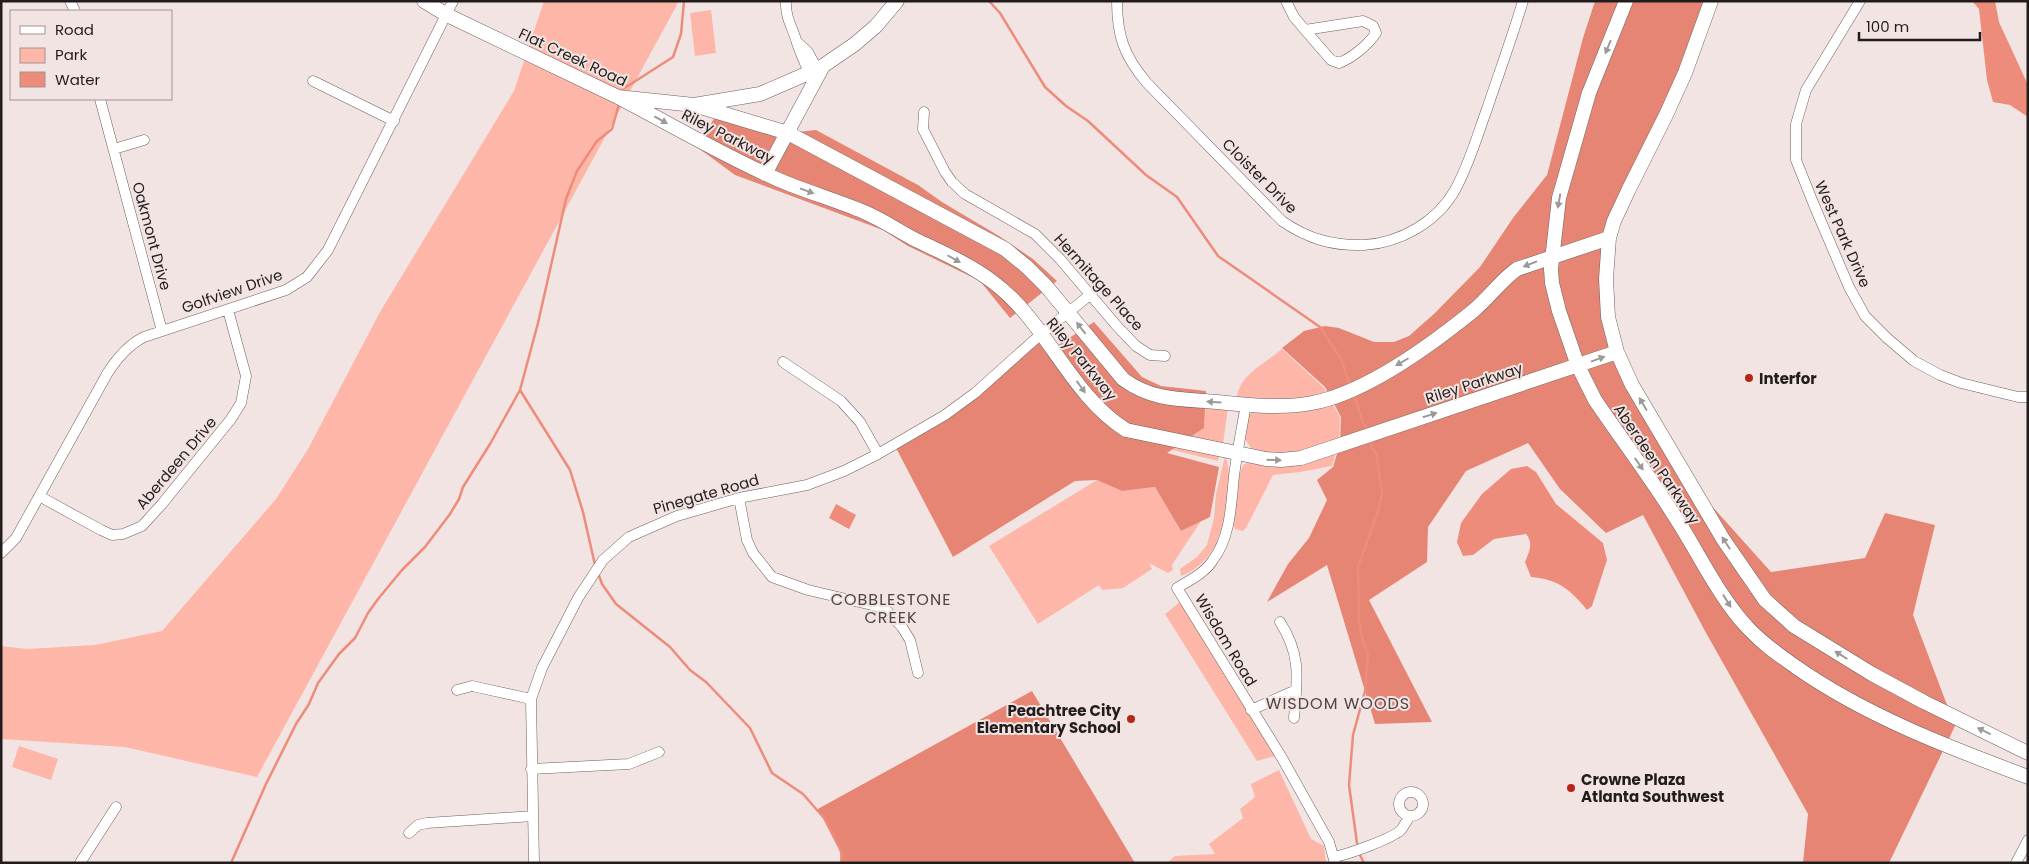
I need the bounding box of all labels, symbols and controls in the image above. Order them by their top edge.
legend [10,10,172,100]
scale bar [1859,10,1980,42]
text: 100 m [1866,16,1909,37]
text: Road [55,19,94,40]
street label: Flat Creek Road [515,23,631,91]
one-way arrow [1604,39,1611,54]
text: Park [55,44,87,65]
text: Water [55,69,101,90]
street label: Riley Parkway [678,104,778,169]
one-way arrow [654,116,669,124]
street label: Cloister Drive [1218,134,1302,218]
street label: West Park Drive [1810,177,1876,291]
street label: Oakmont Drive [127,179,177,293]
one-way arrow [800,187,815,195]
one-way arrow [1555,194,1563,210]
street label: Hermitage Place [1050,229,1148,335]
one-way arrow [948,254,961,263]
one-way arrow [1522,260,1537,268]
street label: Golfview Drive [179,264,285,318]
street label: Riley Parkway [1042,313,1122,405]
one-way arrow [1076,321,1086,335]
one-way arrow [1591,355,1606,363]
street label: Riley Parkway [1423,357,1526,409]
one-way arrow [1395,358,1409,366]
place label: Interfor [1759,368,1817,389]
marker: Interfor [1743,372,1755,384]
one-way arrow [1076,380,1086,393]
one-way arrow [1206,397,1222,405]
one-way arrow [1639,397,1648,410]
street label: Aberdeen Parkway [1609,400,1705,529]
one-way arrow [1422,410,1437,418]
street label: Aberdeen Drive [131,412,221,514]
one-way arrow [1267,456,1283,464]
one-way arrow [1634,457,1644,471]
street label: Pinegate Road [651,469,761,519]
one-way arrow [1722,537,1731,550]
district label: COBBLESTONE CREEK [831,588,951,629]
street label: Wisdom Road [1190,590,1262,690]
one-way arrow [1722,594,1731,607]
one-way arrow [1834,650,1847,659]
district label: WISDOM WOODS [1266,692,1410,715]
place label: Peachtree City Elementary School [977,700,1122,738]
marker: Peachtree City Elementary School [1125,713,1137,725]
one-way arrow [1977,727,1991,735]
place label: Crowne Plaza Atlanta Southwest [1581,769,1724,807]
marker: Crowne Plaza Atlanta Southwest [1565,782,1577,794]

